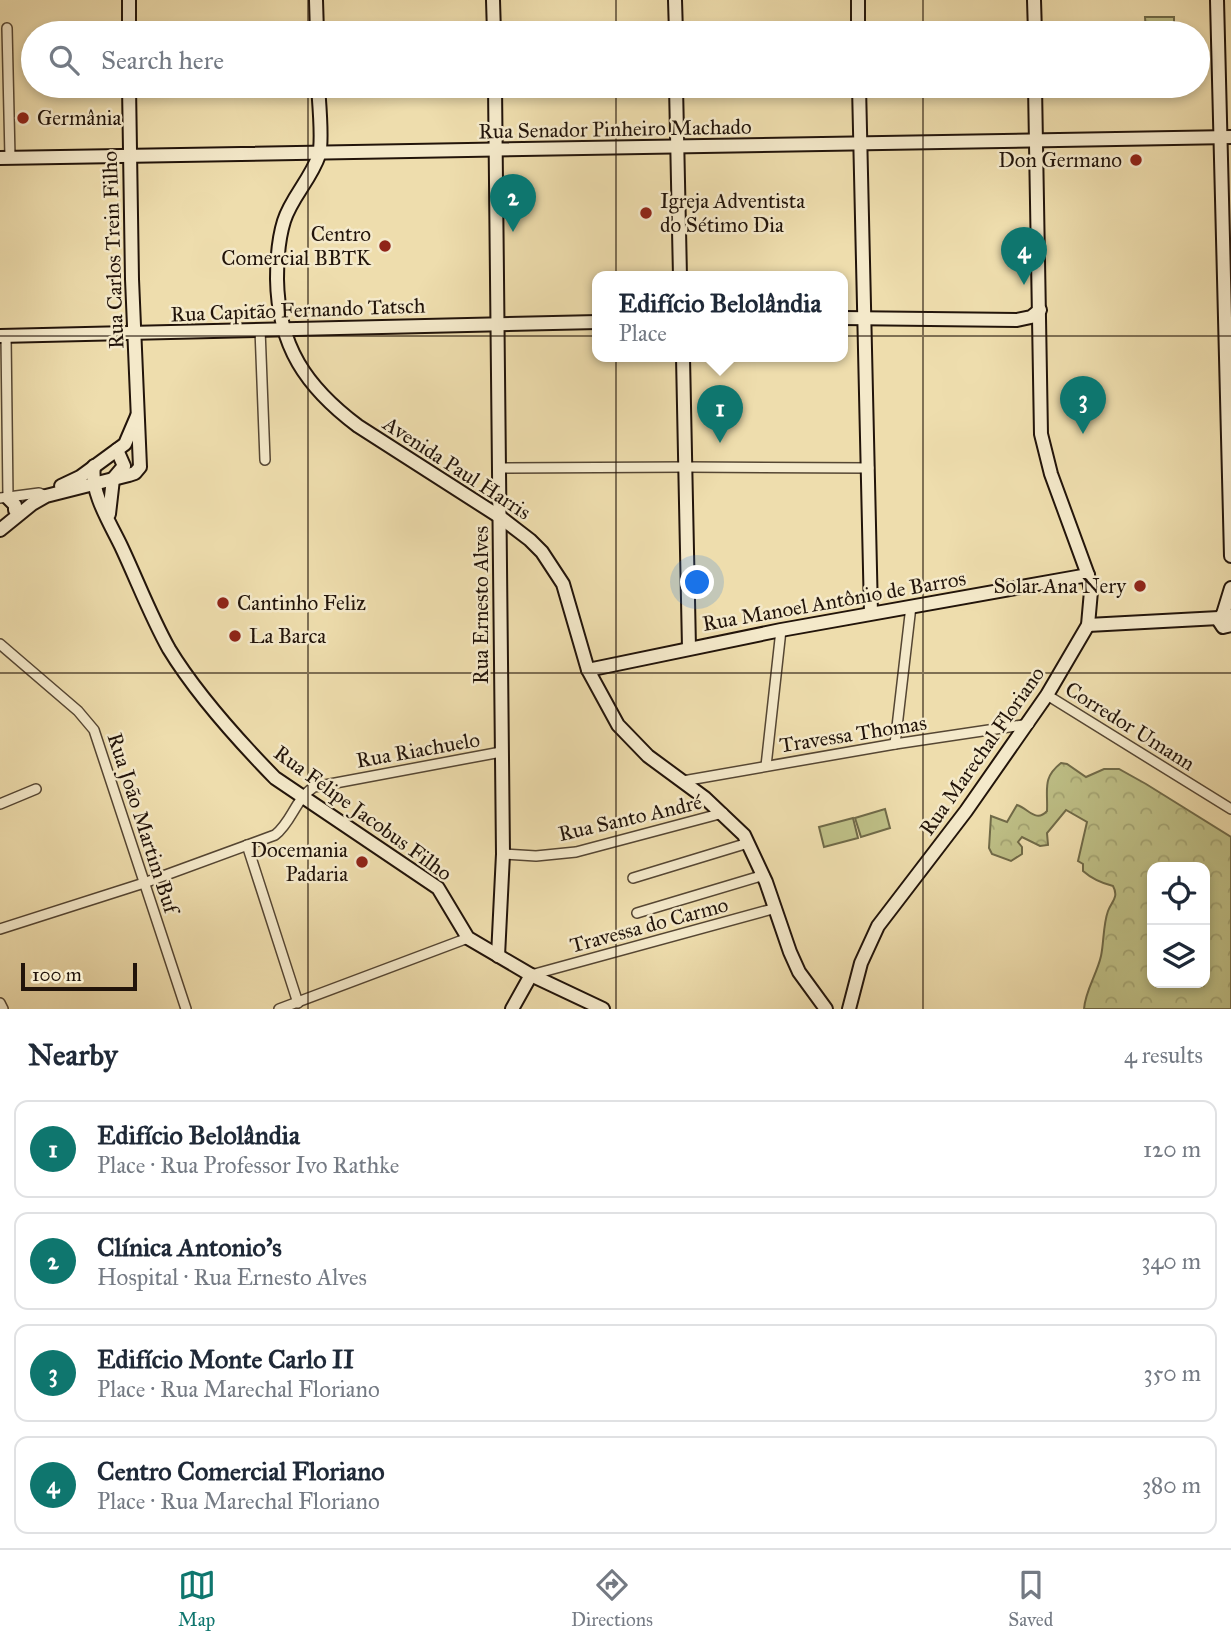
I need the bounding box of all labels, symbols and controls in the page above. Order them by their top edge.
search box [21,21,1210,98]
icon: search [45,41,83,79]
text: Search here [101,44,224,76]
place label: Germânia [37,105,122,131]
marker: Germânia [15,110,31,126]
street label: Rua Senador Pinheiro Machado [478,114,752,144]
place label: Don Germano [998,147,1122,173]
street label: Rua Carlos Trein Filho [97,150,129,349]
marker: Don Germano [1128,152,1144,168]
pin: 2 [490,174,536,232]
place label: Igreja Adventista do Sétimo Dia [660,188,805,238]
marker: Igreja Adventista do Sétimo Dia [638,205,654,221]
place label: Centro Comercial BBTK [221,221,372,271]
pin: 4 [1001,227,1047,285]
marker: Centro Comercial BBTK [377,238,393,254]
popup [592,271,848,362]
text: Edifício Belolândia [619,287,821,319]
street label: Rua Capitão Fernando Tatsch [170,293,426,327]
text: Place [619,319,667,347]
pin: 3 [1060,376,1106,434]
pin: 1 [697,385,743,443]
street label: Avenida Paul Harris [377,410,536,525]
street label: Rua Ernesto Alves [468,526,494,684]
your location [680,565,714,599]
street label: Rua Manoel Antônio de Barros [700,565,968,637]
place label: Solar Ana Nery [993,573,1127,599]
marker: Solar Ana Nery [1132,578,1148,594]
place label: Cantinho Feliz [237,590,366,616]
marker: Cantinho Feliz [215,595,231,611]
place label: La Barca [249,623,326,649]
marker: La Barca [227,628,243,644]
street label: Rua Marechal Floriano [914,661,1050,841]
street label: Corredor Umann [1060,676,1200,776]
street label: Travessa Thomas [778,710,928,758]
street label: Rua Riachuelo [354,726,482,774]
street label: Rua João Martim Buf [102,730,185,919]
street label: Rua Felipe Jacobus Filho [269,740,457,887]
street label: Rua Santo André [556,789,705,847]
place label: Docemania Padaria [251,837,348,887]
marker: Docemania Padaria [354,854,370,870]
map controls [1147,862,1210,988]
button: locate [1147,862,1210,925]
street label: Travessa do Carmo [567,891,731,959]
button: layers [1147,925,1210,988]
scale bar [21,960,136,992]
text: 100 m [32,963,82,986]
text: Nearby [28,1037,118,1073]
text: 4 results [1124,1041,1203,1069]
text: Edifício Belolândia [97,1119,300,1151]
text: 1 [48,1135,58,1163]
text: 120 m [1143,1135,1201,1163]
text: Place · Rua Professor Ivo Rathke [97,1151,399,1179]
text: Clínica Antonio's [97,1231,282,1263]
text: 2 [47,1247,59,1275]
text: 340 m [1141,1247,1201,1275]
text: Hospital · Rua Ernesto Alves [97,1263,367,1291]
text: Edifício Monte Carlo II [97,1343,354,1375]
text: 3 [48,1359,58,1387]
text: 350 m [1143,1359,1201,1387]
text: Place · Rua Marechal Floriano [97,1375,380,1403]
text: Centro Comercial Floriano [97,1455,385,1487]
text: 4 [47,1471,59,1499]
text: 380 m [1142,1471,1201,1499]
text: Place · Rua Marechal Floriano [97,1487,380,1515]
tab: Map [178,1566,216,1631]
tab: Directions [571,1566,653,1631]
tab: Saved [1008,1566,1053,1631]

